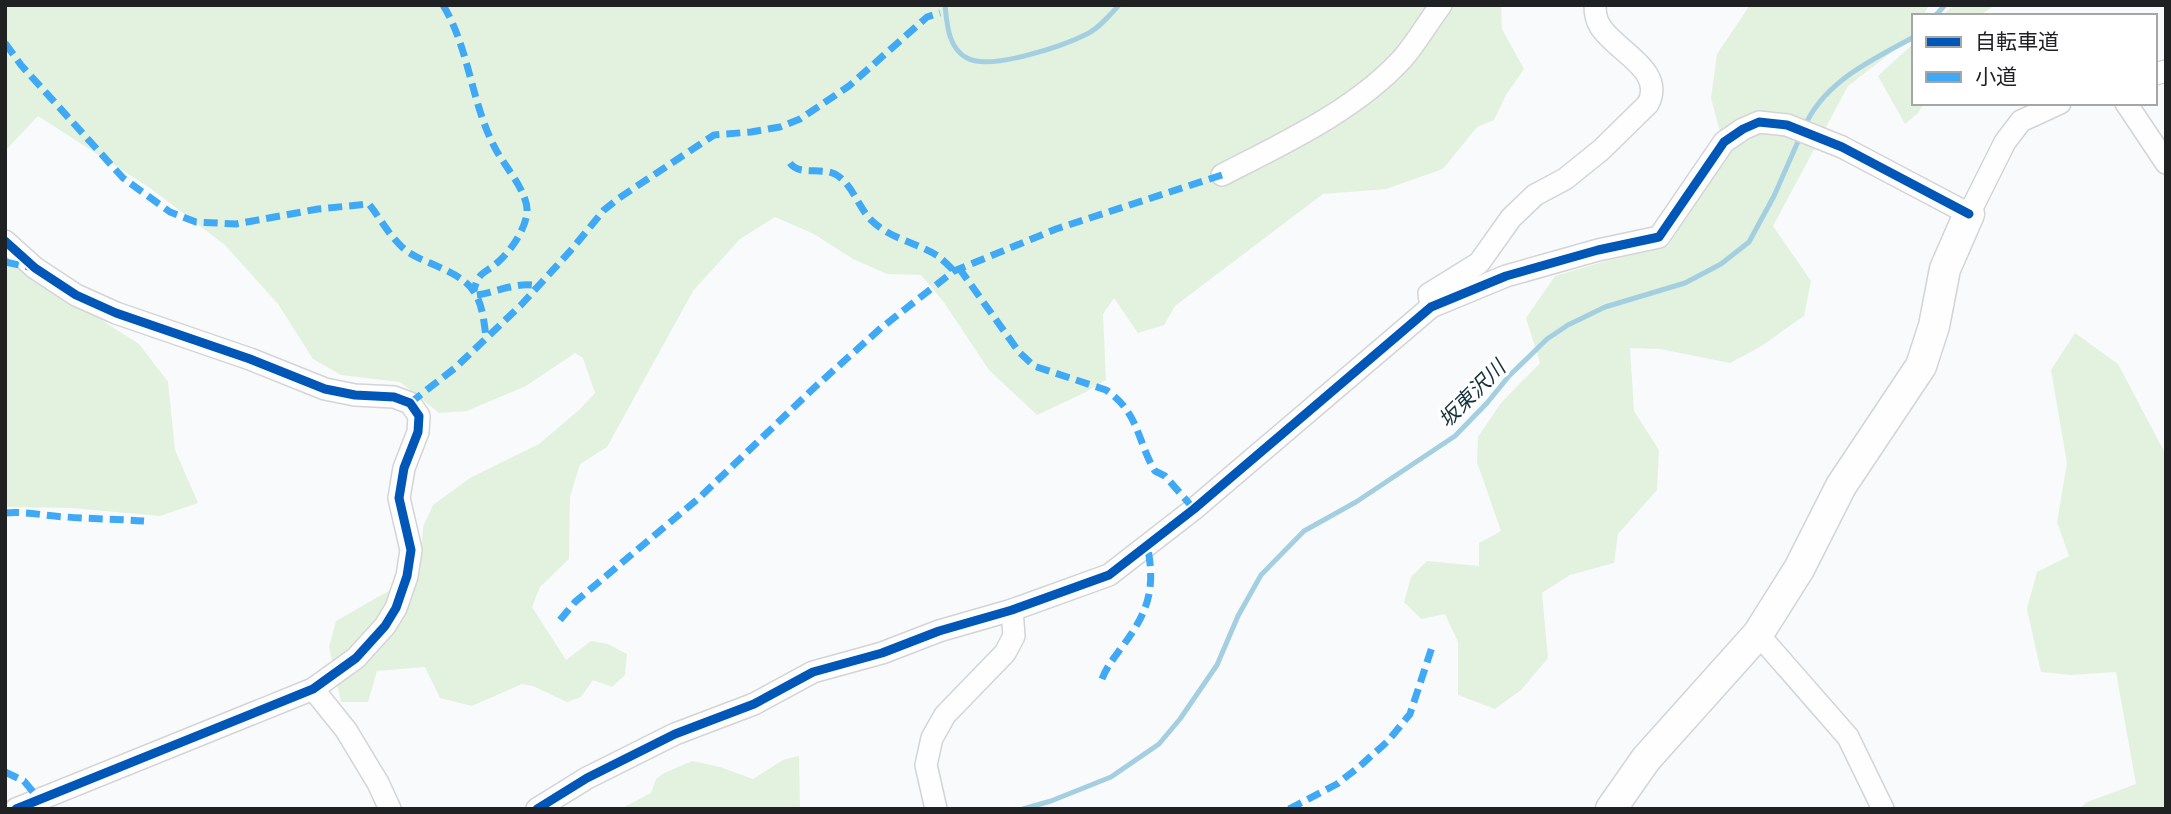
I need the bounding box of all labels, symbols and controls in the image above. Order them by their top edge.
legend [1912,14,2157,105]
text: 自転車道 [1975,30,2059,54]
text: 小道 [1975,65,2017,89]
water label: 坂東沢川 [1434,354,1512,432]

